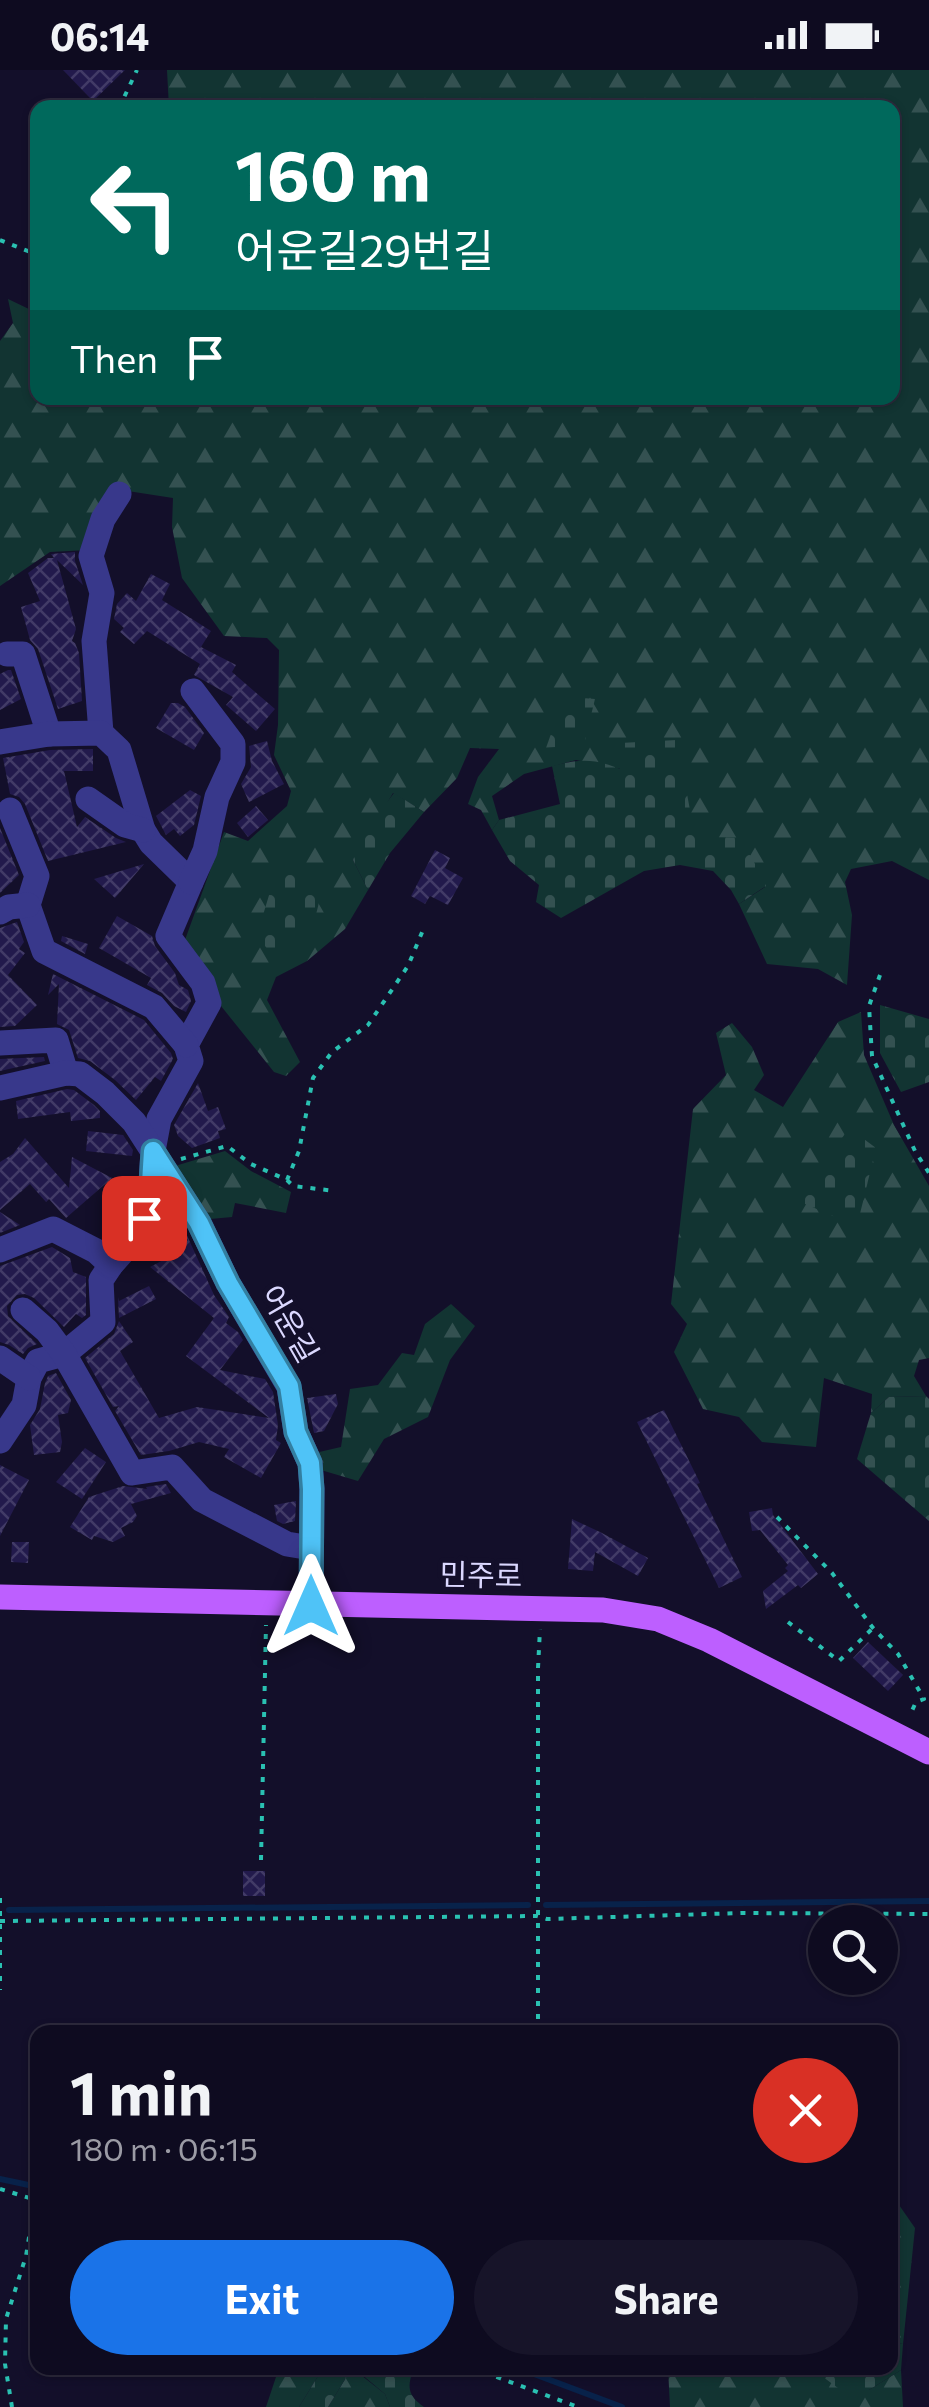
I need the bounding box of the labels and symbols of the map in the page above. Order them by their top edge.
pin [102,1176,187,1261]
street label: 어운길 [254,1278,328,1368]
position arrow [259,1554,363,1658]
street label: 민주로 [439,1554,523,1593]

